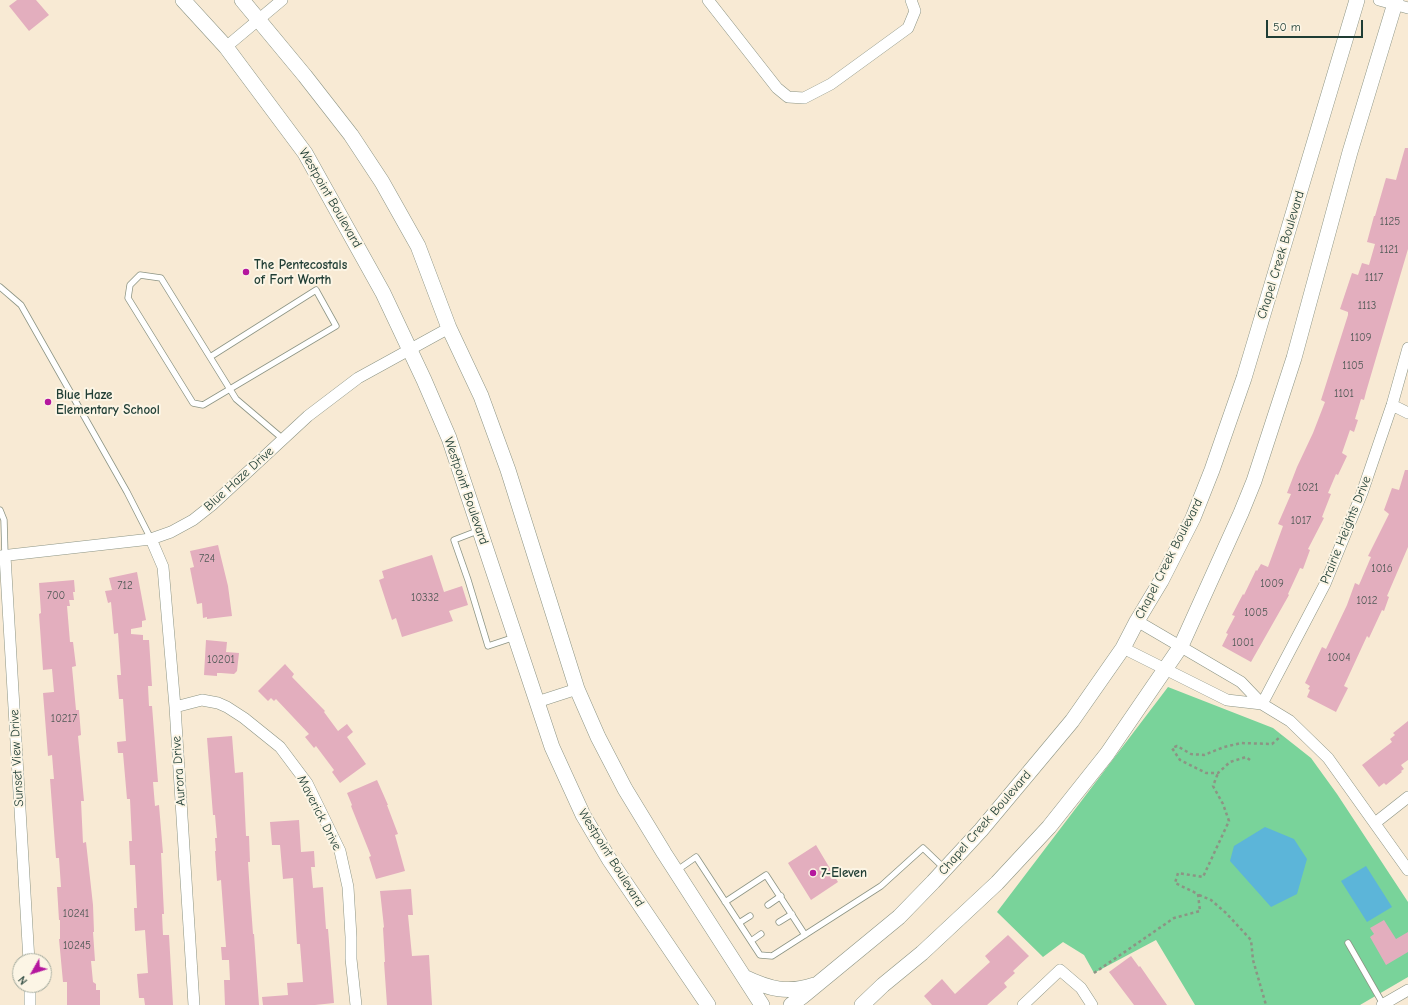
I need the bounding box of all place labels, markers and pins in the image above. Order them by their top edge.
place label: The Pentecostals of Fort Worth [254,257,347,288]
marker: The Pentecostals of Fort Worth [241,267,251,277]
place label: Blue Haze Elementary School [56,387,160,418]
marker: Blue Haze Elementary School [43,397,53,407]
place label: 7-Eleven [821,865,867,881]
marker: 7-Eleven [808,868,818,878]

